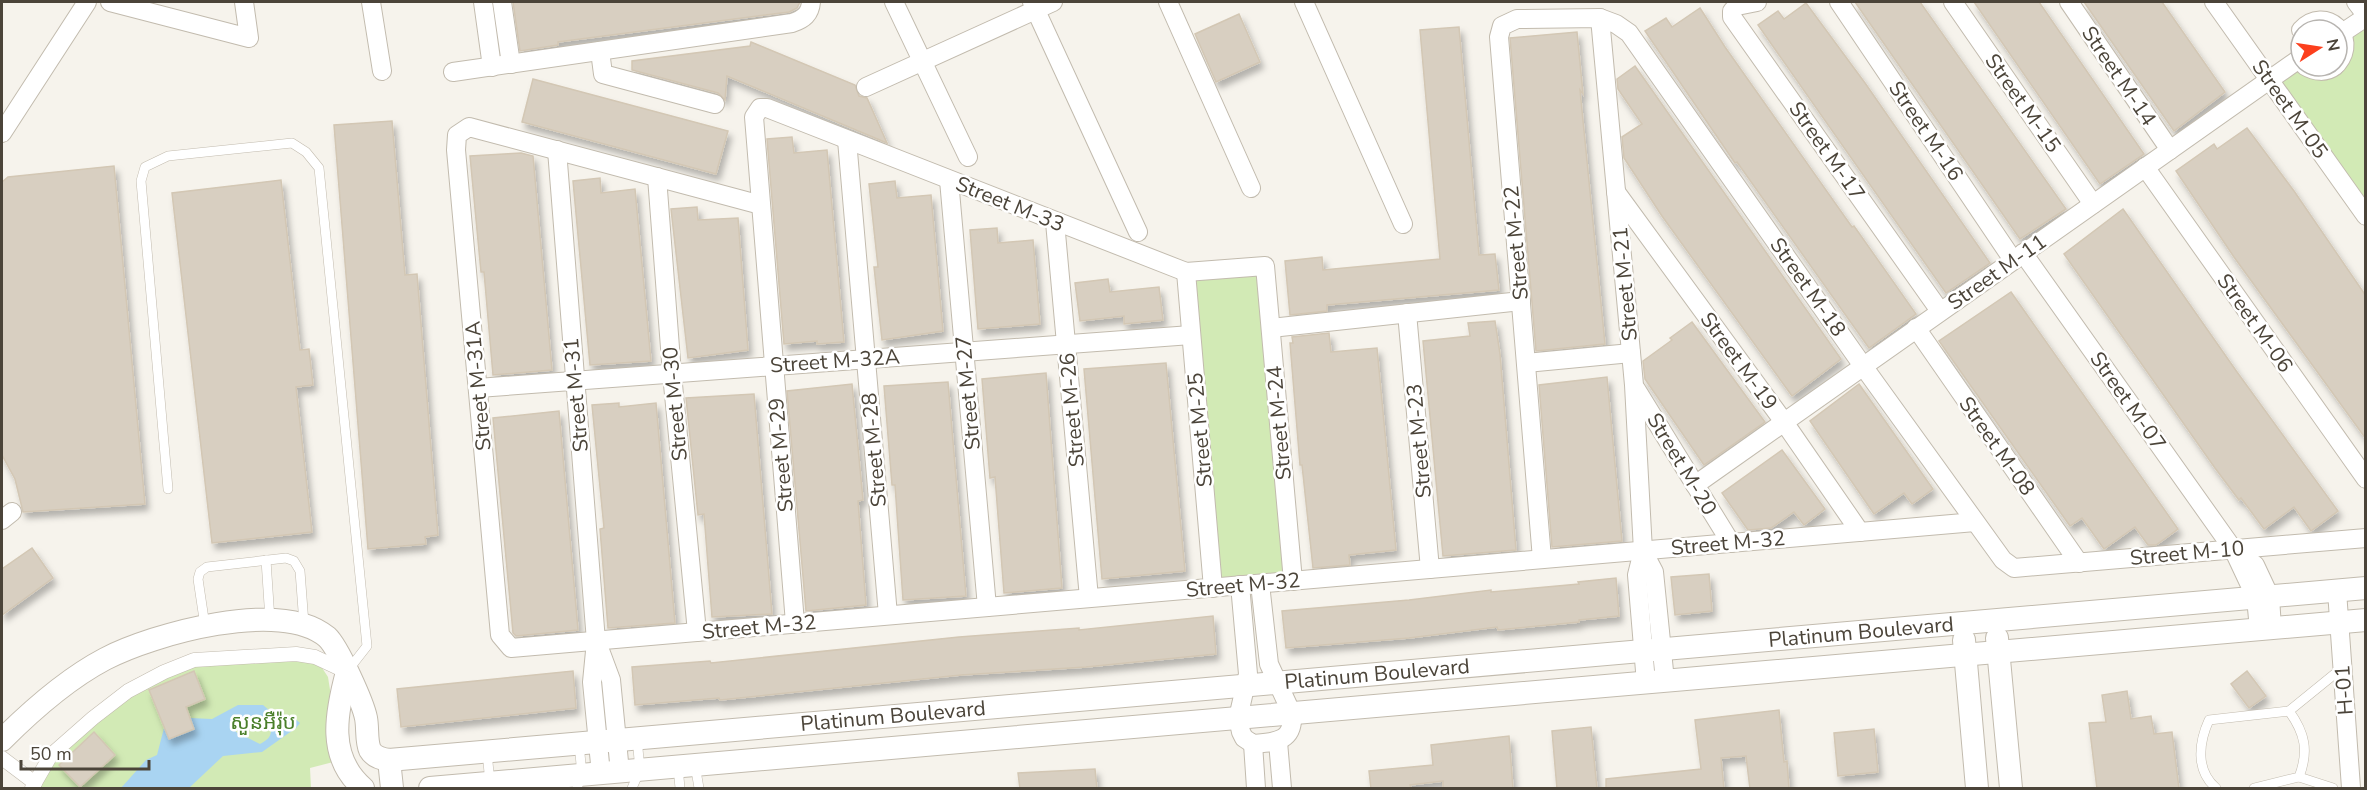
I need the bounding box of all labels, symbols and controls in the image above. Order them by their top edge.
north arrow [2289,18,2349,78]
street label: Street M-14 [2075,21,2163,131]
text: N [2321,37,2345,53]
street label: Street M-15 [1979,48,2067,158]
street label: Street M-05 [2246,54,2334,164]
street label: Street M-16 [1882,76,1970,186]
street label: Street M-17 [1783,96,1871,206]
street label: Street M-33 [952,170,1068,238]
street label: Street M-22 [1497,185,1535,301]
street label: Street M-21 [1606,226,1644,342]
street label: Street M-11 [1942,228,2052,316]
street label: Street M-18 [1764,232,1852,342]
street label: Street M-06 [2211,268,2299,378]
street label: Street M-19 [1694,306,1784,416]
street label: Street M-31A [458,320,498,452]
street label: Street M-27 [949,335,987,451]
street label: Street M-31 [557,337,595,453]
street label: Street M-32A [769,342,901,380]
street label: Street M-30 [656,346,694,462]
street label: Street M-07 [2084,346,2172,456]
street label: Street M-26 [1053,352,1091,468]
street label: Street M-24 [1260,365,1298,481]
street label: Street M-25 [1181,372,1219,488]
street label: Street M-23 [1400,383,1438,499]
street label: Street M-08 [1953,391,2041,501]
street label: Street M-28 [855,392,893,508]
street label: Street M-29 [762,397,800,513]
street label: Street M-20 [1640,408,1724,520]
street label: Street M-32 [1670,524,1786,562]
street label: Street M-10 [2129,534,2245,572]
street label: Street M-32 [1185,566,1301,604]
street label: Street M-32 [701,608,817,646]
street label: Platinum Boulevard [1767,610,1955,654]
street label: Platinum Boulevard [1283,652,1471,696]
street label: H-01 [2328,664,2360,716]
street label: Platinum Boulevard [799,694,987,738]
park label: សួនអឺរ៉ុប [230,708,296,736]
scale bar [21,733,148,771]
text: 50 m [30,742,72,766]

